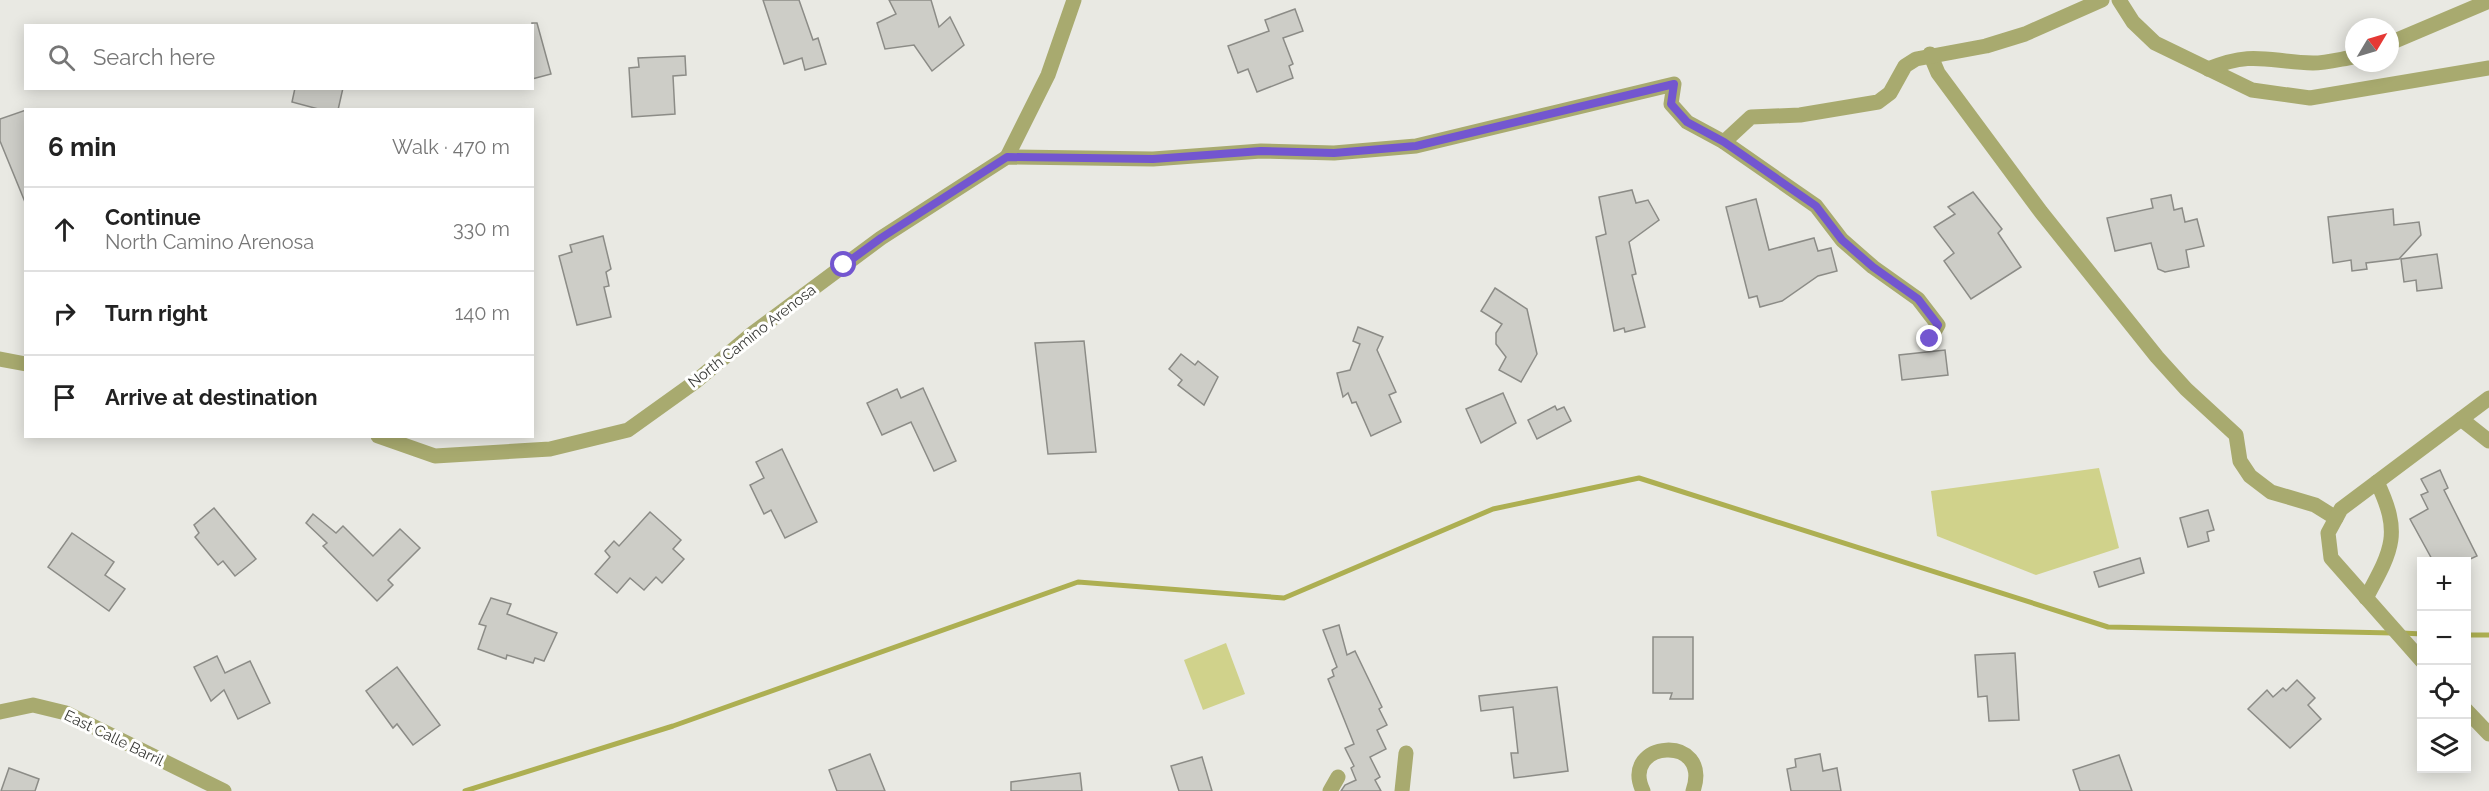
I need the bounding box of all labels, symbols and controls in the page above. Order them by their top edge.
north arrow [2345,18,2399,72]
search box [24,24,534,90]
icon: search [45,41,78,74]
text: Search here [93,44,215,70]
text: 6 min [48,132,117,162]
text: Walk · 470 m [392,135,510,159]
text: Continue [105,204,201,230]
icon: ahead [48,213,81,246]
text: 330 m [453,217,510,241]
text: North Camino Arenosa [105,230,314,254]
route start [830,251,856,277]
street label: North Camino Arenosa [685,281,819,391]
icon: right [48,297,81,330]
text: Turn right [105,300,208,326]
text: 140 m [455,301,510,325]
route end [1916,325,1942,351]
icon: arrive [48,381,81,414]
text: Arrive at destination [105,384,318,410]
map controls [2417,557,2471,773]
button: + [2417,557,2471,611]
button: − [2417,611,2471,665]
button: locate [2417,665,2471,719]
street label: East Calle Barril [61,706,168,770]
button: layers [2417,719,2471,773]

